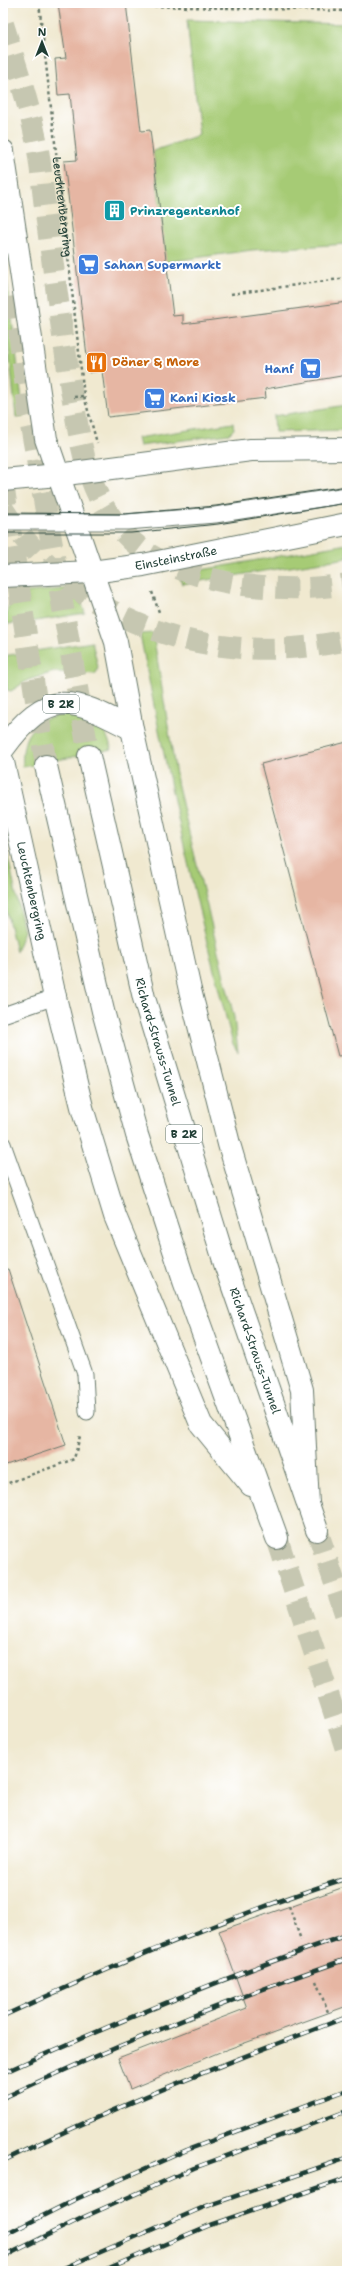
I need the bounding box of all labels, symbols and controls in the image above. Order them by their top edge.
north arrow [22,22,62,62]
text: N [38,25,47,40]
street label: Leuchtenbergring [49,156,76,258]
building icon: Prinzregentenhof [102,198,128,224]
place label: Prinzregentenhof [130,203,240,219]
supermarket icon: Sahan Supermarkt [75,252,101,278]
place label: Sahan Supermarkt [104,257,221,273]
restaurant icon: Döner & More [84,349,110,375]
place label: Döner & More [112,354,199,370]
supermarket icon: Hanf [297,356,323,382]
place label: Hanf [265,361,294,377]
supermarket icon: Kani Kiosk [141,385,167,411]
place label: Kani Kiosk [170,390,236,406]
street label: Einsteinstraße [134,542,219,574]
road number: B 2R [43,695,79,713]
street label: Leuchtenbergring [13,840,50,942]
street label: Richard-Strauss-Tunnel [132,976,184,1108]
road number: B 2R [166,1125,202,1143]
street label: Richard-Strauss-Tunnel [226,1285,284,1416]

